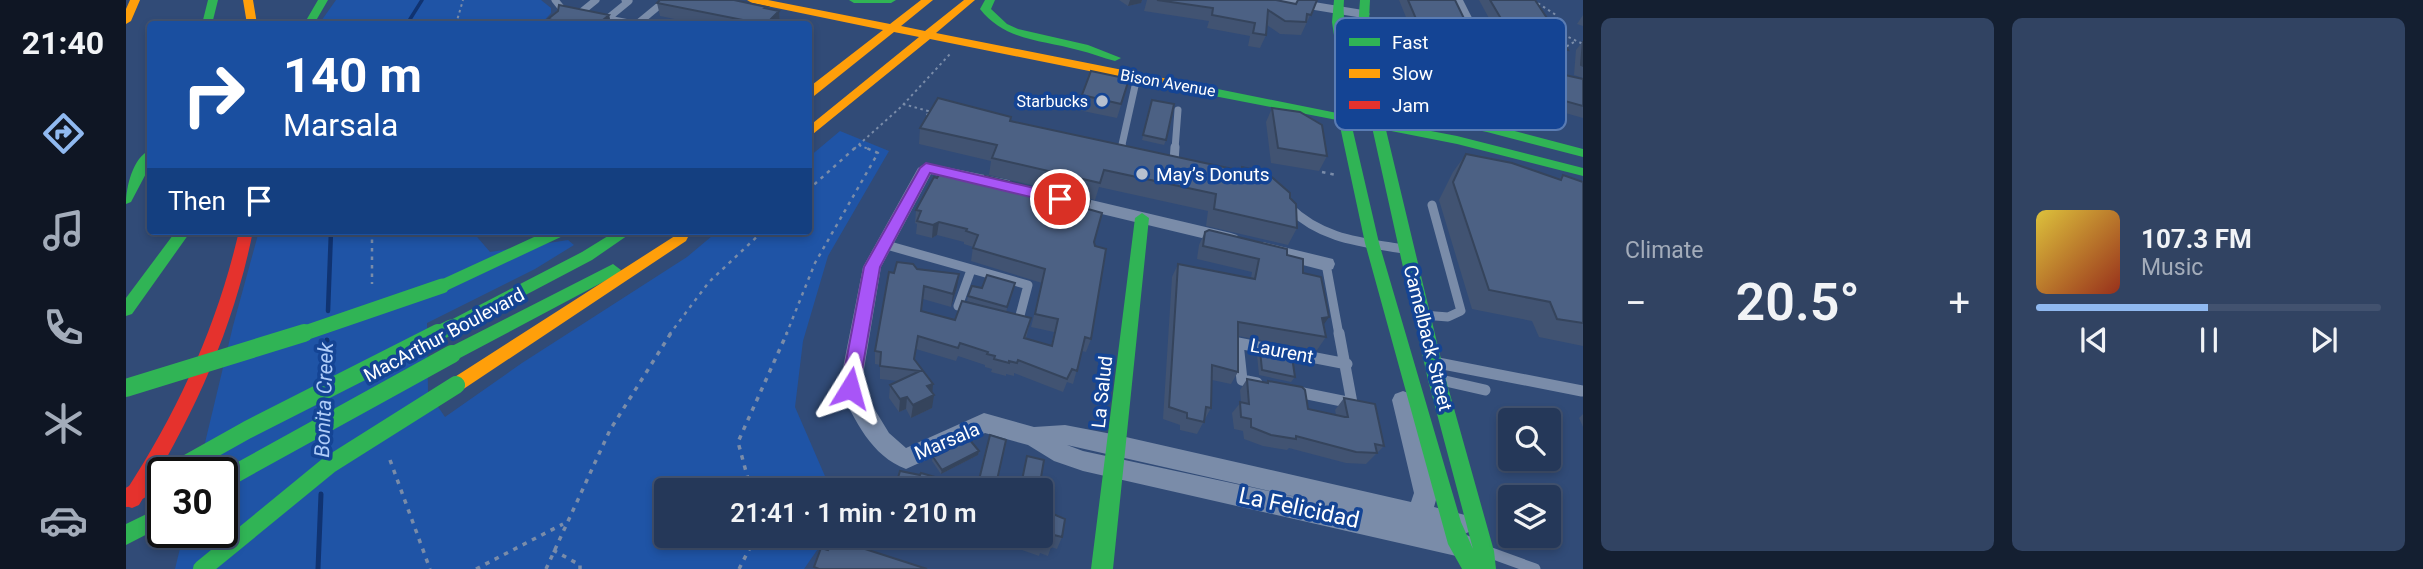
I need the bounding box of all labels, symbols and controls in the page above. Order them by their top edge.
legend [1335,18,1566,130]
text: 21:40 [22,24,104,62]
text: Fast [1392,31,1429,54]
text: 140 m [283,47,422,104]
icon: right [168,49,259,140]
text: Slow [1392,62,1433,85]
street label: Bison Avenue [1119,65,1217,101]
place label: Starbucks [1017,92,1088,111]
marker: Starbucks [1094,93,1110,109]
text: Jam [1392,94,1429,117]
text: Marsala [283,106,398,144]
icon: directions [39,109,88,158]
place label: May’s Donuts [1156,163,1270,186]
marker: May’s Donuts [1134,166,1150,182]
pin [1030,169,1090,229]
icon: arrive [1041,180,1079,218]
icon: arrive [240,182,278,220]
text: Then [168,186,226,216]
icon: music [39,206,88,255]
text: 107.3 FM [2141,224,2252,254]
text: Climate [1625,237,1704,264]
text: Music [2141,254,2203,281]
street label: Camelback Street [1399,263,1457,413]
text: 20.5° [1736,272,1860,333]
text: − [1625,281,1647,325]
text: + [1948,281,1970,325]
street label: MacArthur Boulevard [360,283,528,387]
icon: phone [39,303,88,352]
icon: previous [2075,321,2113,359]
icon: pause [2190,321,2228,359]
icon: next [2305,321,2343,359]
street label: Laurent [1248,334,1316,368]
water label: Bonita Creek [310,341,338,458]
position arrow [813,351,887,425]
street label: La Salud [1087,355,1117,429]
icon: climate [39,399,88,448]
map controls [1498,408,1561,548]
button: search [1498,408,1561,471]
street label: Marsala [911,417,983,465]
speed limit sign: 30 [147,457,238,548]
street label: La Felicidad [1236,482,1362,534]
button: layers [1498,485,1561,548]
icon: car [39,496,88,545]
text: 21:41 · 1 min · 210 m [730,498,977,528]

